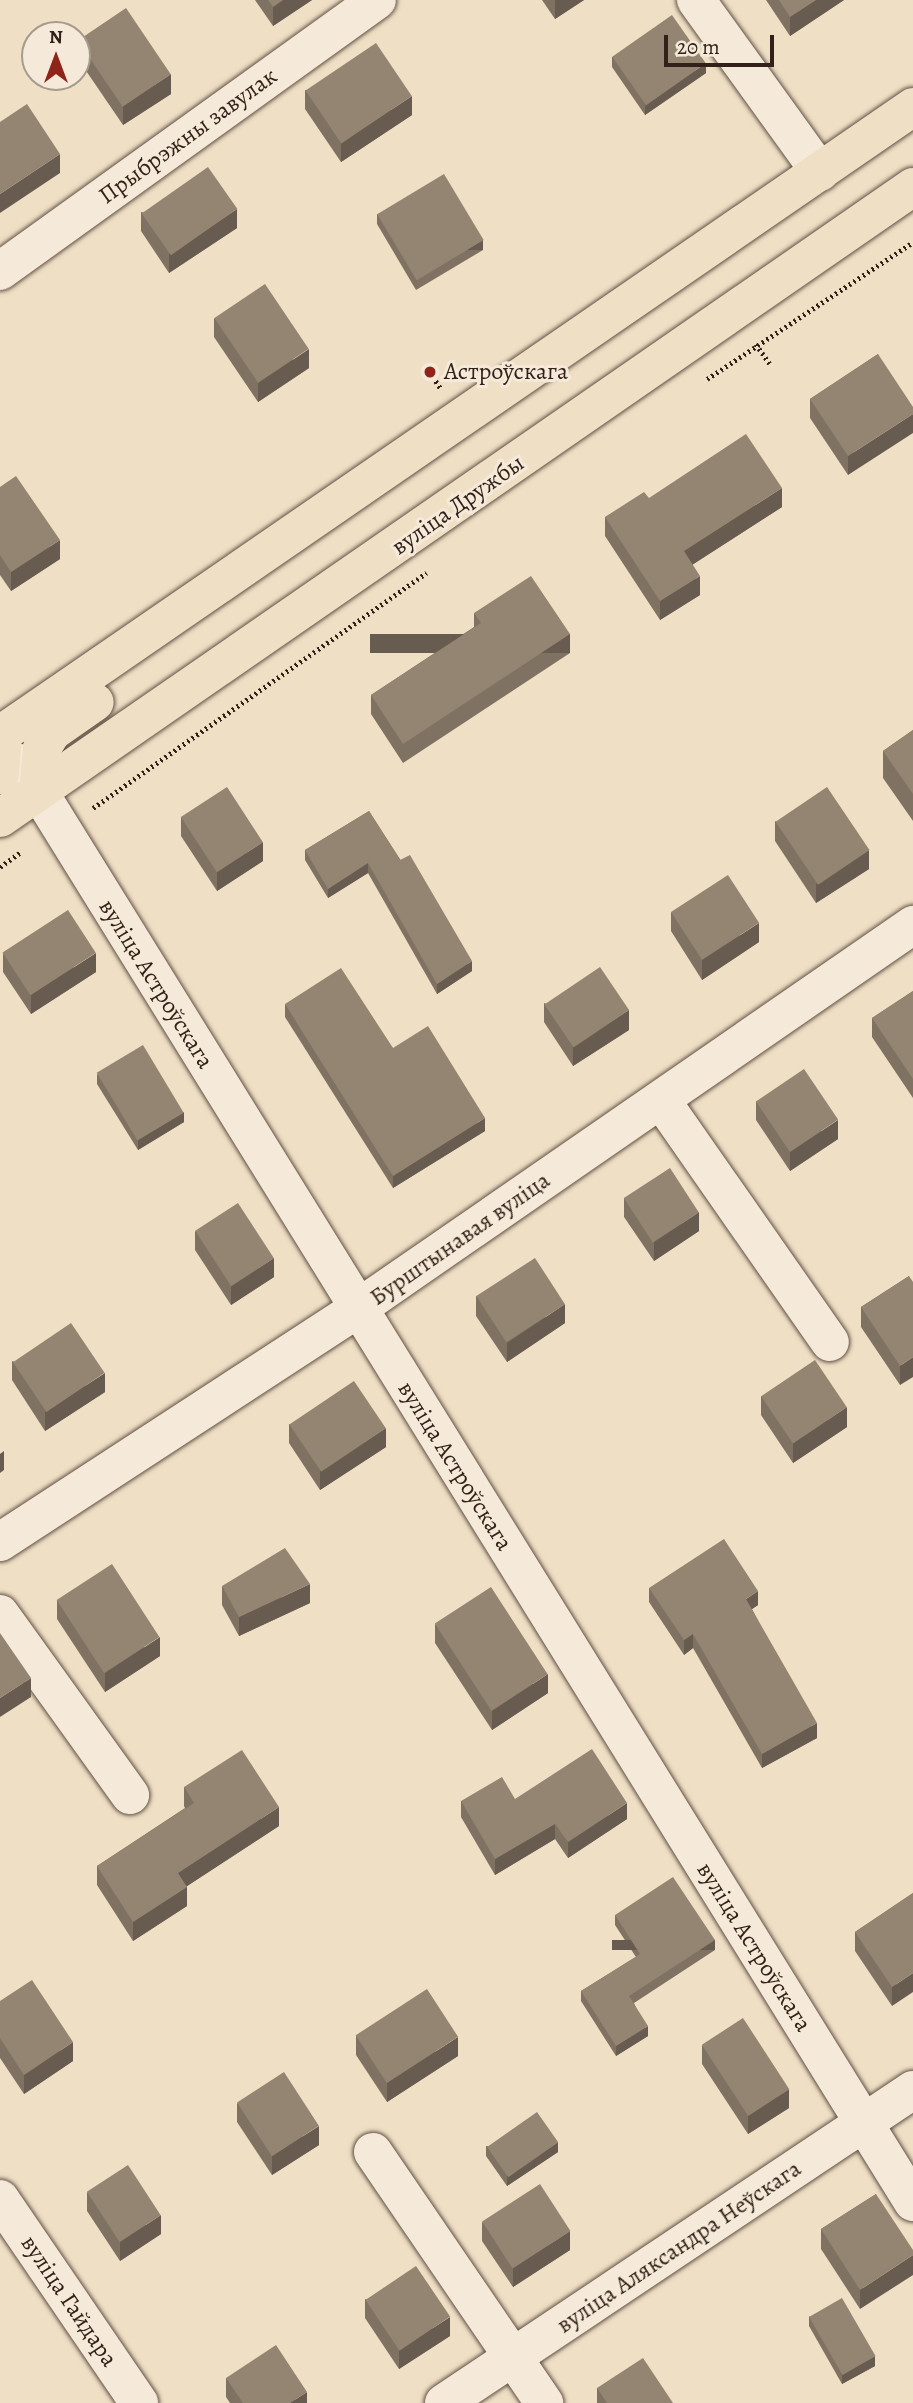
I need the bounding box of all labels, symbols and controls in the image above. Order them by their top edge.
north arrow [21,21,91,91]
scale bar [668,21,778,65]
text: N [49,24,63,50]
text: 20 m [677,33,720,61]
street label: Прыбрэжны завулак [93,62,283,210]
place label: Астроўскага [444,358,568,386]
marker: Астроўскага [422,364,438,380]
street label: вуліца Дружбы [386,449,530,561]
street label: вуліца Астроўскага [92,894,220,1074]
street label: Бурштынавая вуліца [364,1166,556,1312]
street label: вуліца Астроўскага [391,1376,519,1556]
street label: вуліца Астроўскага [690,1857,818,2037]
street label: вуліца Аляксандра Неўскага [551,2154,807,2340]
street label: вуліца Гайдара [15,2230,123,2372]

